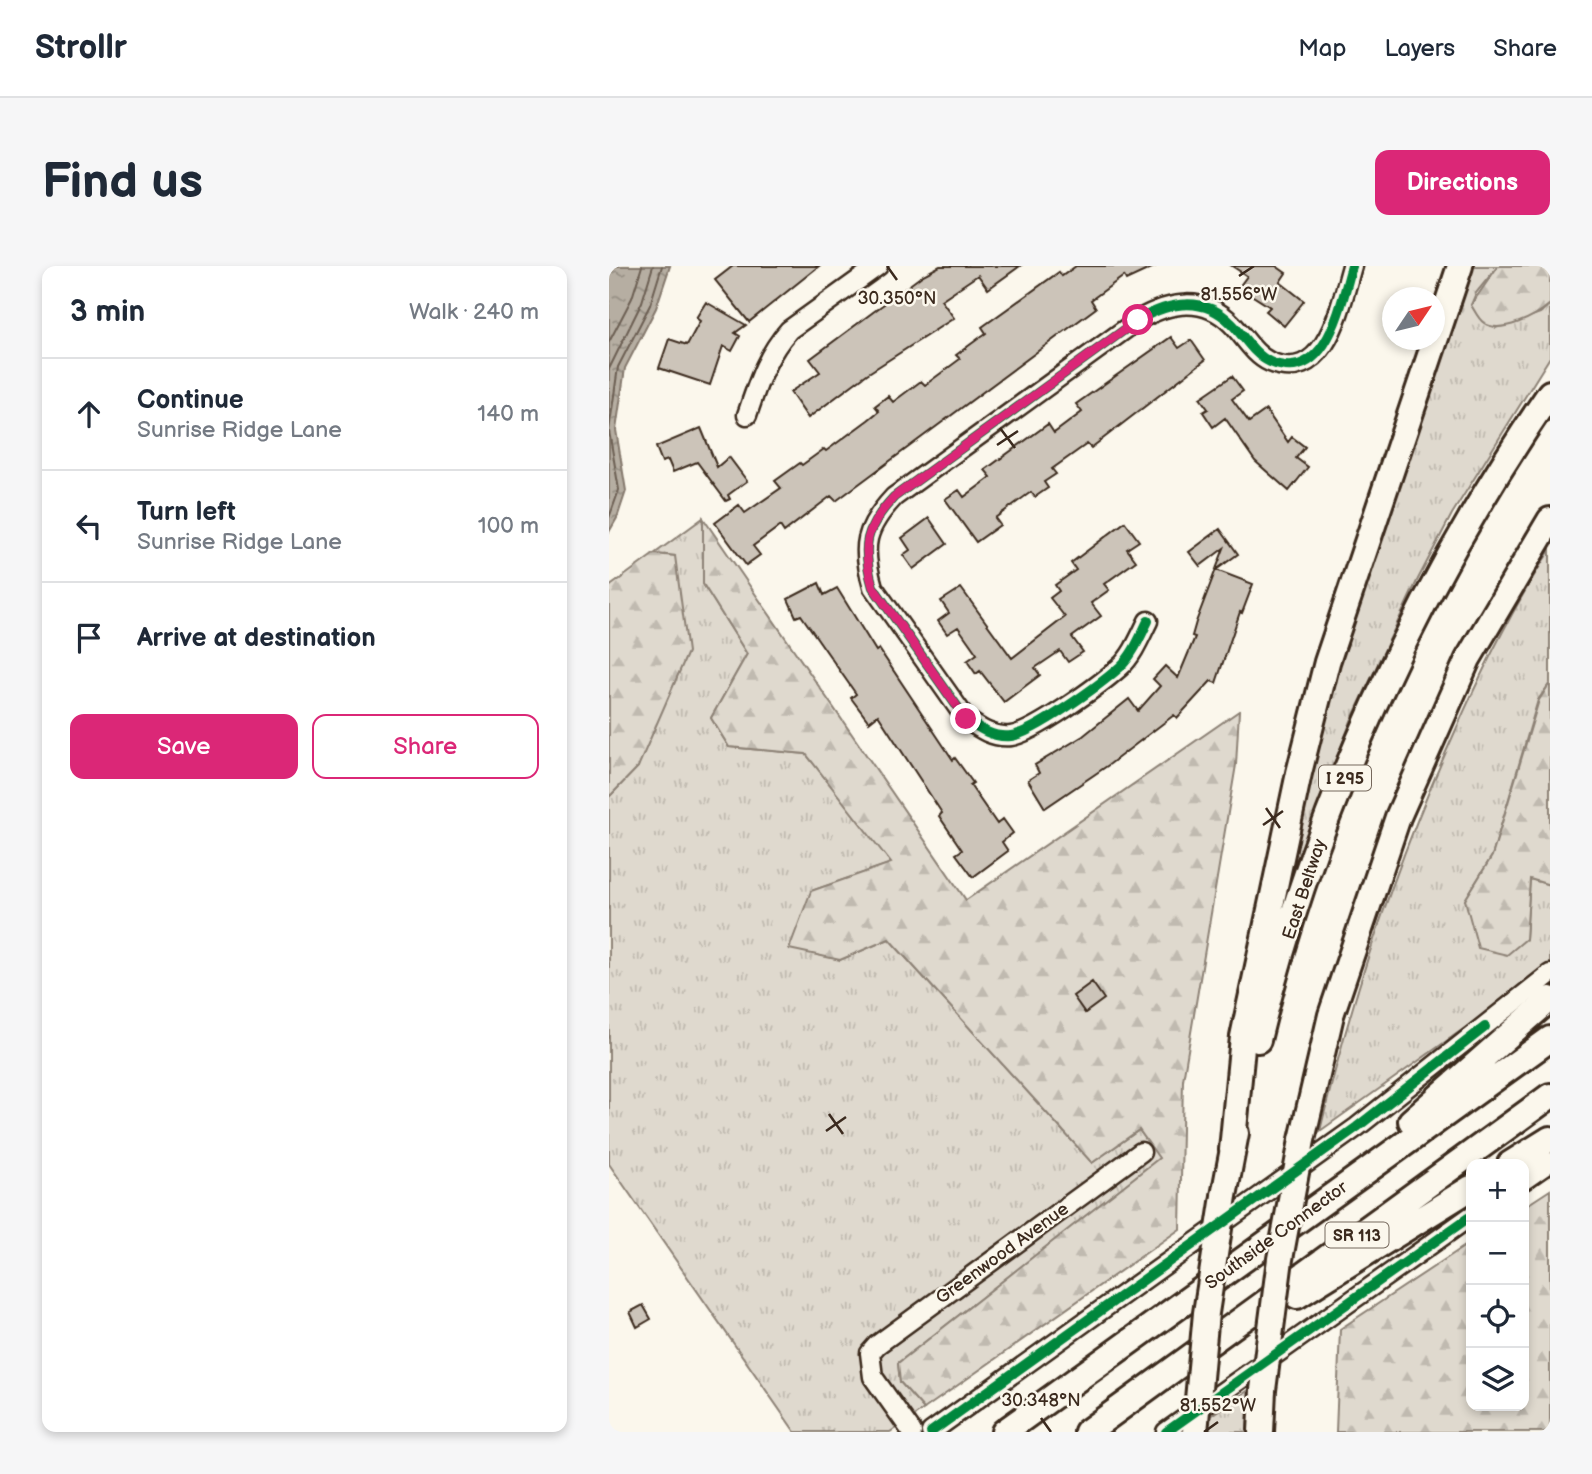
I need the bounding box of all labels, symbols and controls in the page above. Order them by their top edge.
text: Strollr [35,28,127,68]
text: Map [1298,34,1346,63]
text: Layers [1384,34,1455,63]
text: Share [1493,34,1557,63]
button: Directions [1375,150,1550,215]
text: Find us [42,153,203,212]
text: 81.556°W [1201,284,1278,305]
north arrow [1382,287,1445,350]
text: 30.350°N [858,288,936,309]
text: 3 min [70,294,145,330]
text: Walk · 240 m [409,298,539,326]
route start [1122,304,1153,335]
text: Continue [137,385,244,416]
icon: ahead [70,395,108,433]
text: 140 m [477,400,539,428]
text: Sunrise Ridge Lane [137,416,342,444]
text: Turn left [137,497,236,528]
icon: left [70,507,108,545]
text: 100 m [478,512,539,540]
text: Sunrise Ridge Lane [137,528,342,556]
icon: arrive [70,619,108,657]
text: Arrive at destination [137,623,376,654]
route end [950,703,981,734]
button: Save [70,714,298,779]
button: Share [312,714,539,779]
road number: I 295 [1319,765,1371,790]
street label: East Beltway [1278,836,1331,942]
map controls [1466,1159,1529,1411]
button: + [1466,1159,1529,1222]
street label: Southside Connector [1201,1176,1352,1294]
street label: Greenwood Avenue [932,1198,1073,1309]
road number: SR 113 [1325,1222,1389,1247]
button: − [1466,1222,1529,1285]
button: locate [1466,1285,1529,1348]
button: layers [1466,1348,1529,1411]
text: 30.348°N [1001,1390,1081,1411]
text: 81.552°W [1180,1395,1257,1416]

